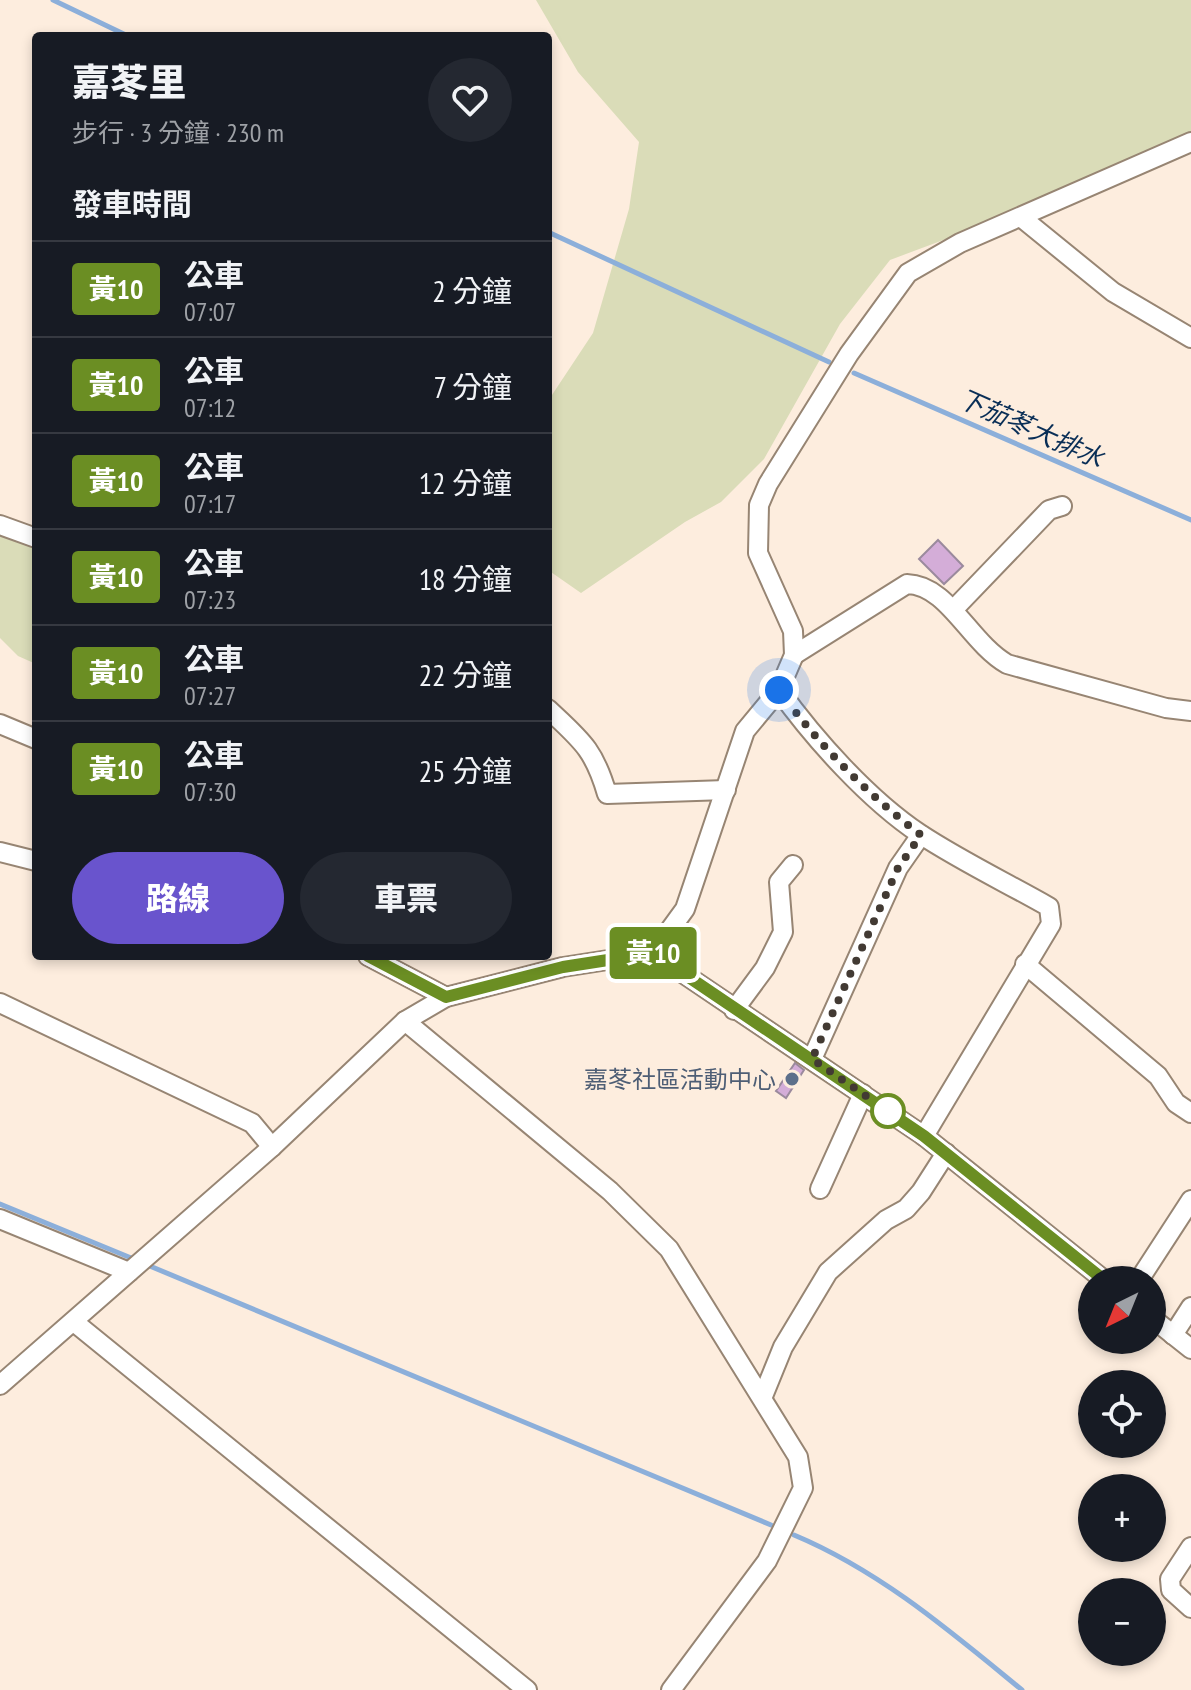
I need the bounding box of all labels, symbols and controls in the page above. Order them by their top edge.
text: 嘉苳里 [72,57,186,106]
button: heart [428,58,512,142]
text: 步行 · 3 分鐘 · 230 m [72,116,284,149]
text: 發車時間 [72,184,192,223]
text: 公車 [184,255,244,294]
text: 黃10 [89,270,143,307]
text: 2 分鐘 [432,271,512,310]
text: 07:07 [184,295,236,328]
text: 公車 [184,351,244,390]
text: 黃10 [89,366,143,403]
text: 7 分鐘 [433,367,512,406]
water label: 下茄苳大排水 [953,381,1110,475]
text: 07:12 [184,391,236,424]
text: 公車 [184,447,244,486]
text: 黃10 [89,462,143,499]
text: 12 分鐘 [419,463,512,502]
text: 07:17 [184,487,236,520]
text: 公車 [184,543,244,582]
text: 黃10 [89,558,143,595]
text: 18 分鐘 [419,559,512,598]
text: 07:23 [184,583,236,616]
text: 公車 [184,639,244,678]
text: 黃10 [89,654,143,691]
text: 22 分鐘 [419,655,512,694]
your location [759,670,799,710]
text: 07:27 [184,679,236,712]
text: 公車 [184,735,244,774]
text: 黃10 [89,750,143,787]
text: 25 分鐘 [419,751,512,790]
text: 07:30 [184,775,236,808]
button: 路線 [72,852,284,944]
button: 車票 [300,852,512,944]
line badge: 黃10 [607,927,699,979]
text: 黃10 [626,934,680,971]
place label: 嘉苳社區活動中心 [584,1064,776,1095]
marker: 嘉苳社區活動中心 [783,1070,801,1088]
unlabelled marker [871,1094,905,1128]
north arrow [1078,1266,1166,1354]
map controls [1078,1266,1166,1666]
button: locate [1078,1370,1166,1458]
button: + [1078,1474,1166,1562]
button: − [1078,1578,1166,1666]

